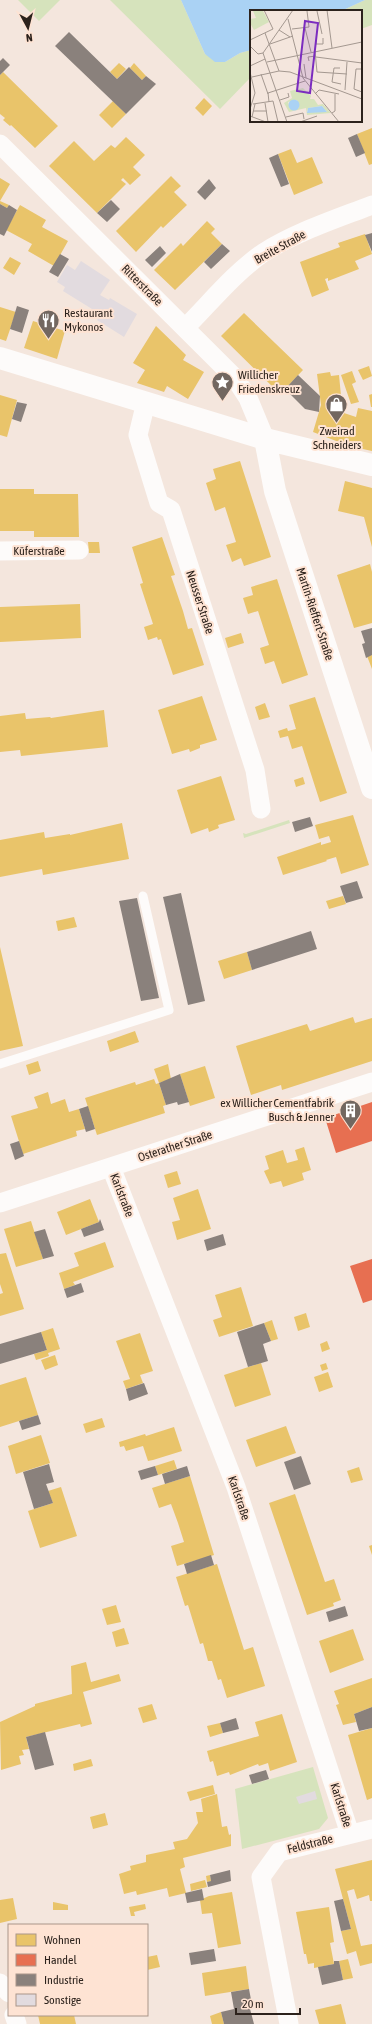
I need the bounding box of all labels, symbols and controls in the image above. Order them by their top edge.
north arrow [8,8,48,48]
inset map [250,10,362,122]
text: N [25,32,33,44]
street label: Breite Straße [252,227,308,267]
street label: Ritterstraße [119,262,165,308]
place label: Restaurant Mykonos [64,306,113,334]
restaurant icon: Restaurant Mykonos [36,307,62,340]
place label: Willicher Friedenskreuz [238,368,301,396]
place icon: Willicher Friedenskreuz [209,369,235,402]
shop icon: Zweirad Schneiders [324,391,350,424]
place label: Zweirad Schneiders [313,424,361,452]
street label: Küferstraße [13,544,65,558]
street label: Martin-Rieffert-Straße [293,566,337,662]
street label: Neusser Straße [183,568,217,636]
place label: ex Willicher Cementfabrik Busch & Jenner [220,1096,335,1124]
building icon: ex Willicher Cementfabrik Busch & Jenner [337,1097,363,1130]
street label: Osterather Straße [136,1127,214,1165]
street label: Karlstraße [107,1171,137,1219]
street label: Karlstraße [225,1474,253,1522]
street label: Karlstraße [327,1781,355,1829]
street label: Feldstraße [286,1832,334,1856]
legend [8,1924,148,2016]
text: Wohnen [44,1933,81,1947]
text: Handel [44,1953,78,1967]
text: Industrie [44,1973,84,1987]
scale bar [236,1990,300,2016]
text: Sonstige [44,1993,81,2007]
text: 20 m [242,1997,264,2011]

